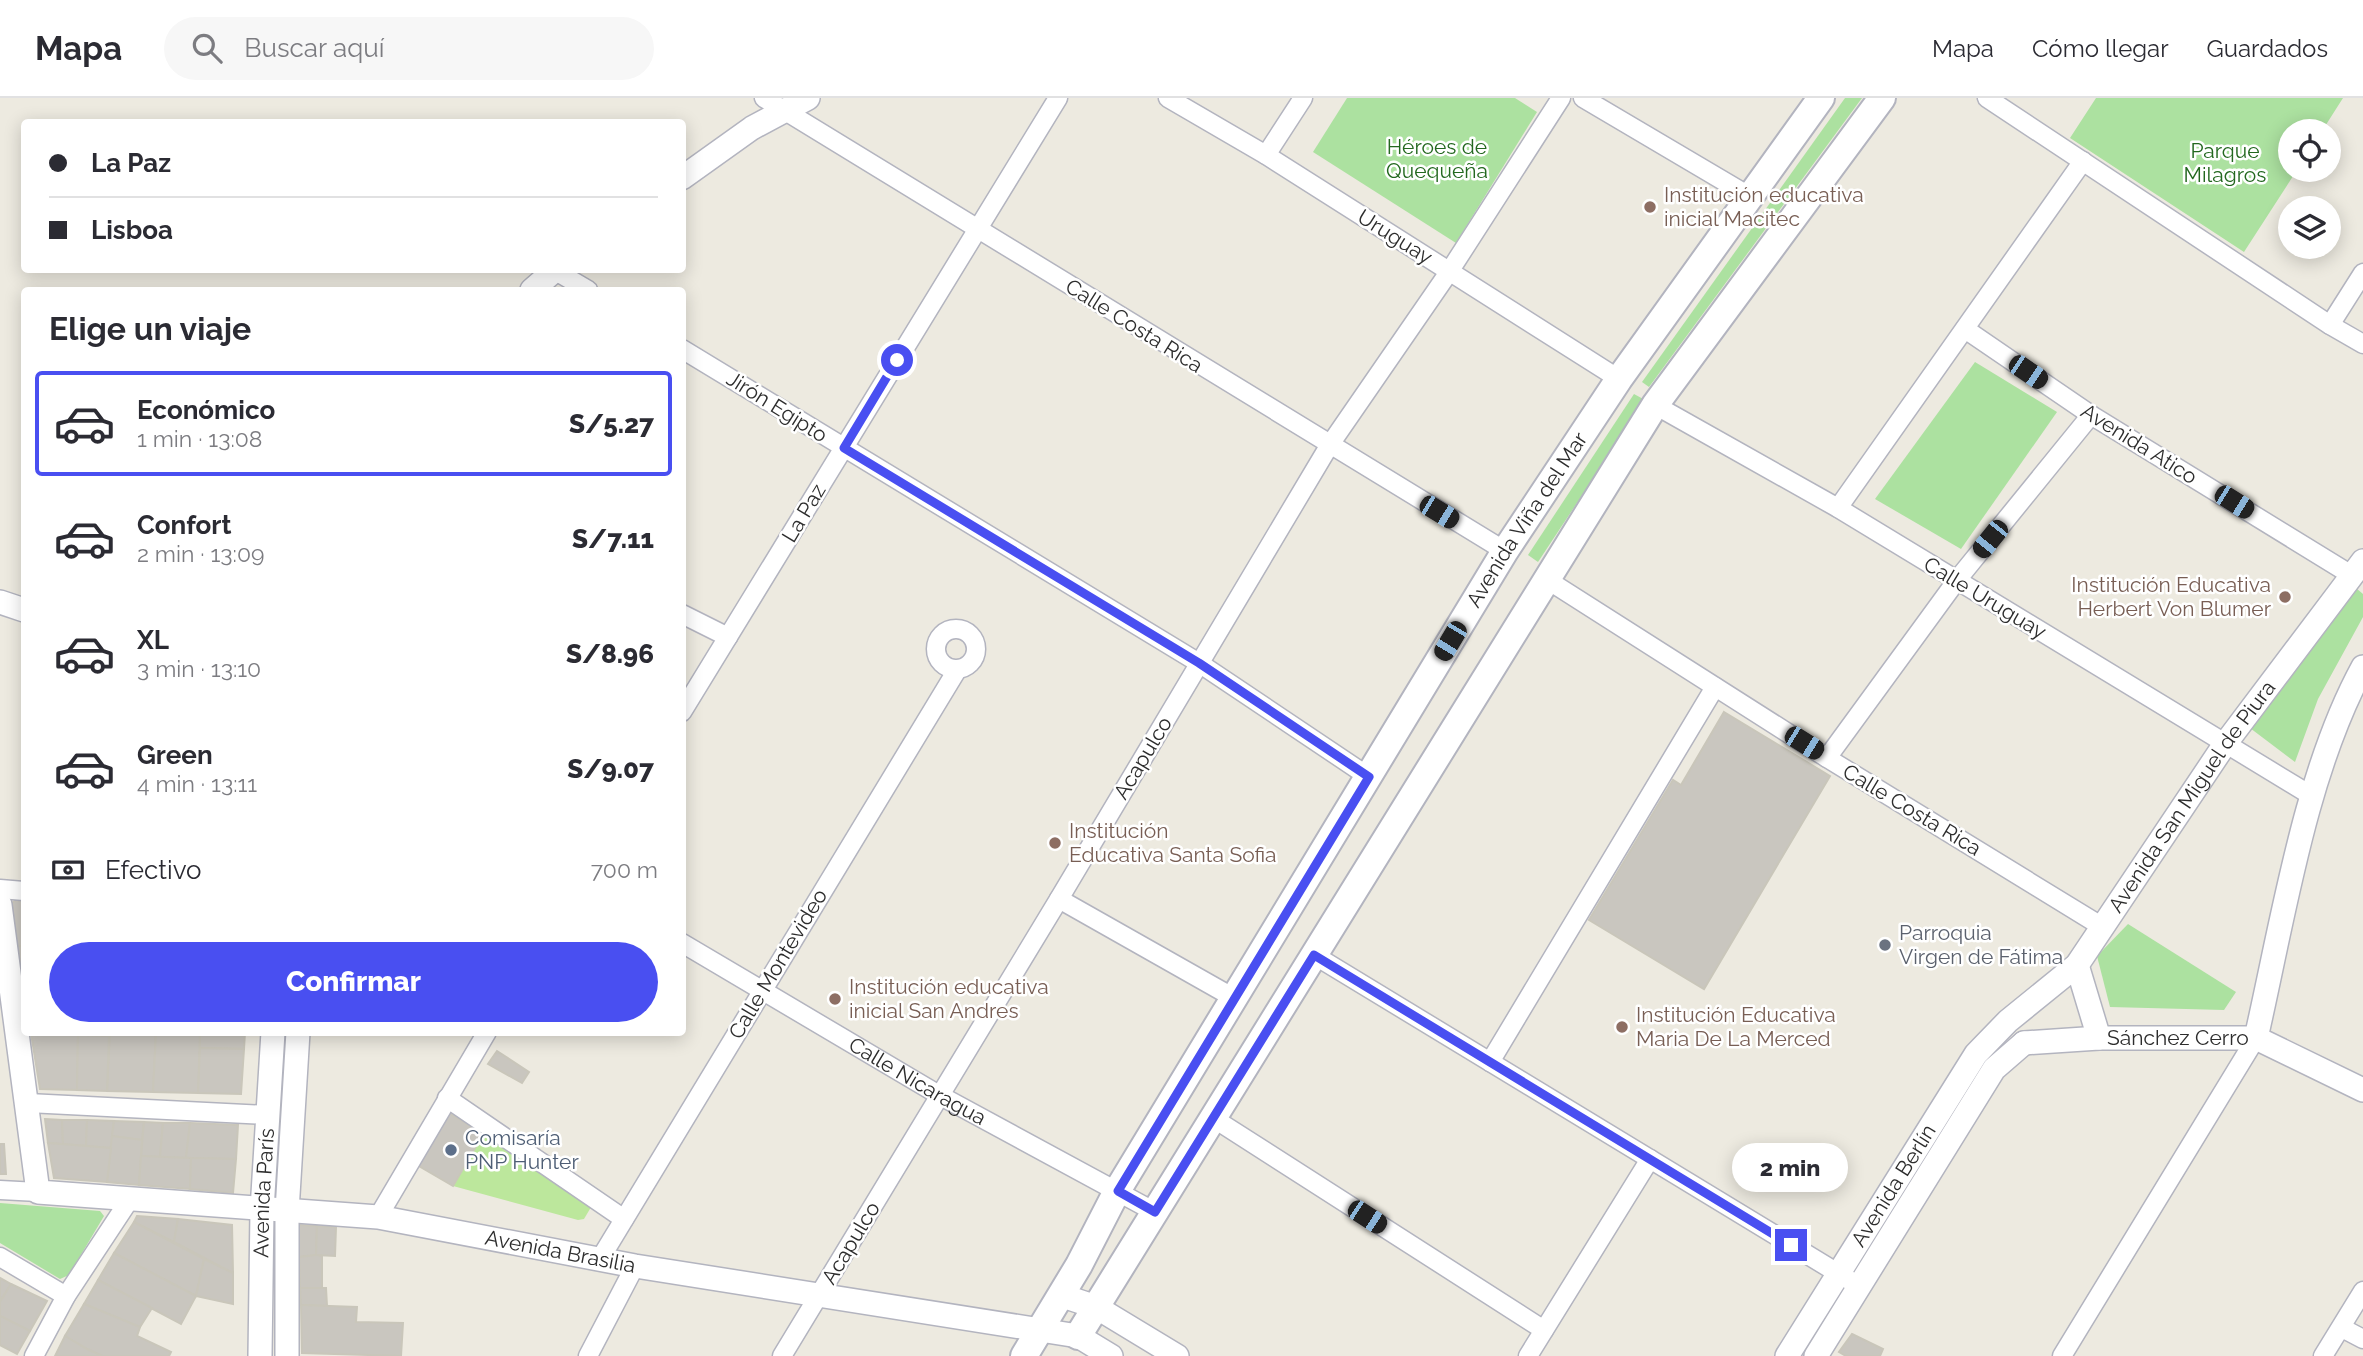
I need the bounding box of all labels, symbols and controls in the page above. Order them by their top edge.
search box [164,17,654,80]
text: Mapa [35,29,122,68]
icon: search [188,29,226,67]
text: Buscar aquí [244,33,384,63]
text: Mapa [1932,34,1994,63]
text: Cómo llegar [2032,34,2169,63]
text: Guardados [2207,34,2328,63]
map controls [2278,119,2341,259]
button: locate [2278,119,2341,182]
park label: Héroes de Quequeña [1386,134,1488,183]
park label: Parque Milagros [2184,138,2266,187]
text: La Paz [91,148,171,178]
place label: Institución educativa inicial Macitec [1664,182,1864,231]
button: layers [2278,196,2341,259]
marker: Institución educativa inicial Macitec [1642,199,1658,215]
street label: Uruguay [1353,204,1437,269]
text: Lisboa [91,215,173,245]
street label: Calle Costa Rica [1061,273,1207,378]
text: Elige un viaje [49,310,251,347]
route start [881,344,913,376]
car [2005,352,2052,392]
street label: Jirón Egipto [722,366,832,447]
icon: car [53,392,116,455]
text: Económico [137,395,275,425]
street label: Avenida Atico [2077,398,2202,489]
text: S/5.27 [569,409,654,439]
text: 1 min · 13:08 [137,425,263,452]
street label: Avenida Viña del Mar [1461,427,1593,612]
street label: La Paz [776,479,831,547]
car [2211,482,2258,522]
car [1416,492,1463,532]
icon: car [53,507,116,570]
text: Confort [137,510,231,540]
car [1969,516,2012,562]
text: S/7.11 [572,524,654,554]
text: 2 min · 13:09 [137,540,265,567]
street label: Calle Uruguay [1919,551,2051,644]
place label: Institución Educativa Herbert Von Blumer [2071,572,2272,621]
marker: Institución Educativa Herbert Von Blumer [2277,589,2293,605]
car [1431,618,1470,664]
icon: car [53,622,116,685]
text: XL [137,625,169,655]
text: S/8.96 [566,639,654,669]
text: 3 min · 13:10 [137,655,261,682]
street label: Avenida San Miguel de Piura [2103,676,2280,917]
street label: Acapulco [1108,712,1177,804]
car [1781,723,1828,763]
icon: car [53,737,116,800]
text: Green [137,740,213,770]
text: S/9.07 [567,754,654,784]
street label: Calle Costa Rica [1839,758,1986,861]
text: 4 min · 13:11 [137,770,257,797]
place label: Institución Educativa Santa Sofia [1069,818,1277,867]
marker: Institución Educativa Santa Sofia [1047,835,1063,851]
icon: cash [49,851,87,889]
text: Efectivo [105,855,202,885]
text: 700 m [591,856,658,883]
street label: Calle Montevideo [723,884,832,1043]
place label: Parroquia Virgen de Fátima [1899,920,2063,969]
marker: Parroquia Virgen de Fátima [1877,937,1893,953]
button: Confirmar [49,942,658,1022]
place label: Institución educativa inicial San Andres [849,974,1049,1023]
marker: Institución educativa inicial San Andres [827,991,843,1007]
place label: Institución Educativa Maria De La Merced [1636,1002,1836,1051]
marker: Institución Educativa Maria De La Merced [1614,1019,1630,1035]
street label: Sánchez Cerro [2107,1025,2249,1050]
street label: Calle Nicaragua [844,1031,991,1130]
street label: Avenida Berlín [1846,1120,1941,1251]
place label: Comisaría PNP Hunter [465,1125,579,1174]
street label: Avenida París [248,1127,279,1258]
marker: Comisaría PNP Hunter [443,1142,459,1158]
callout: 2 min [1733,1144,1849,1192]
text: 2 min [1760,1154,1820,1181]
street label: Acapulco [816,1197,885,1289]
car [1344,1197,1391,1237]
street label: Avenida Brasilia [483,1225,638,1278]
route end [1775,1229,1807,1261]

